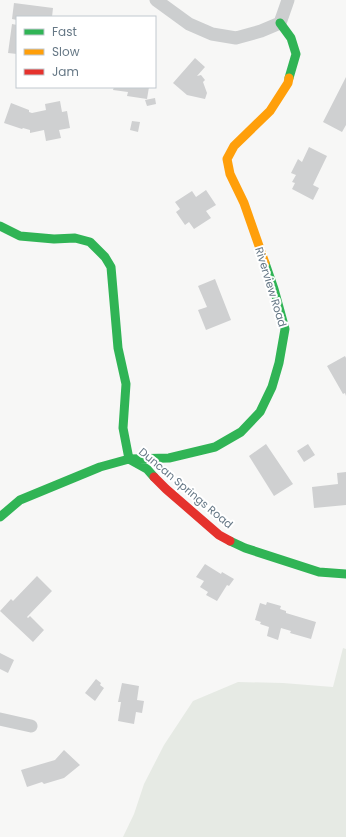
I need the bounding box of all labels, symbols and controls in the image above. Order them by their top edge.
legend [16,16,156,88]
text: Fast [52,23,77,40]
text: Slow [52,43,80,60]
text: Jam [52,63,79,80]
street label: Riverview Road [251,245,291,329]
street label: Duncan Springs Road [136,444,236,532]

